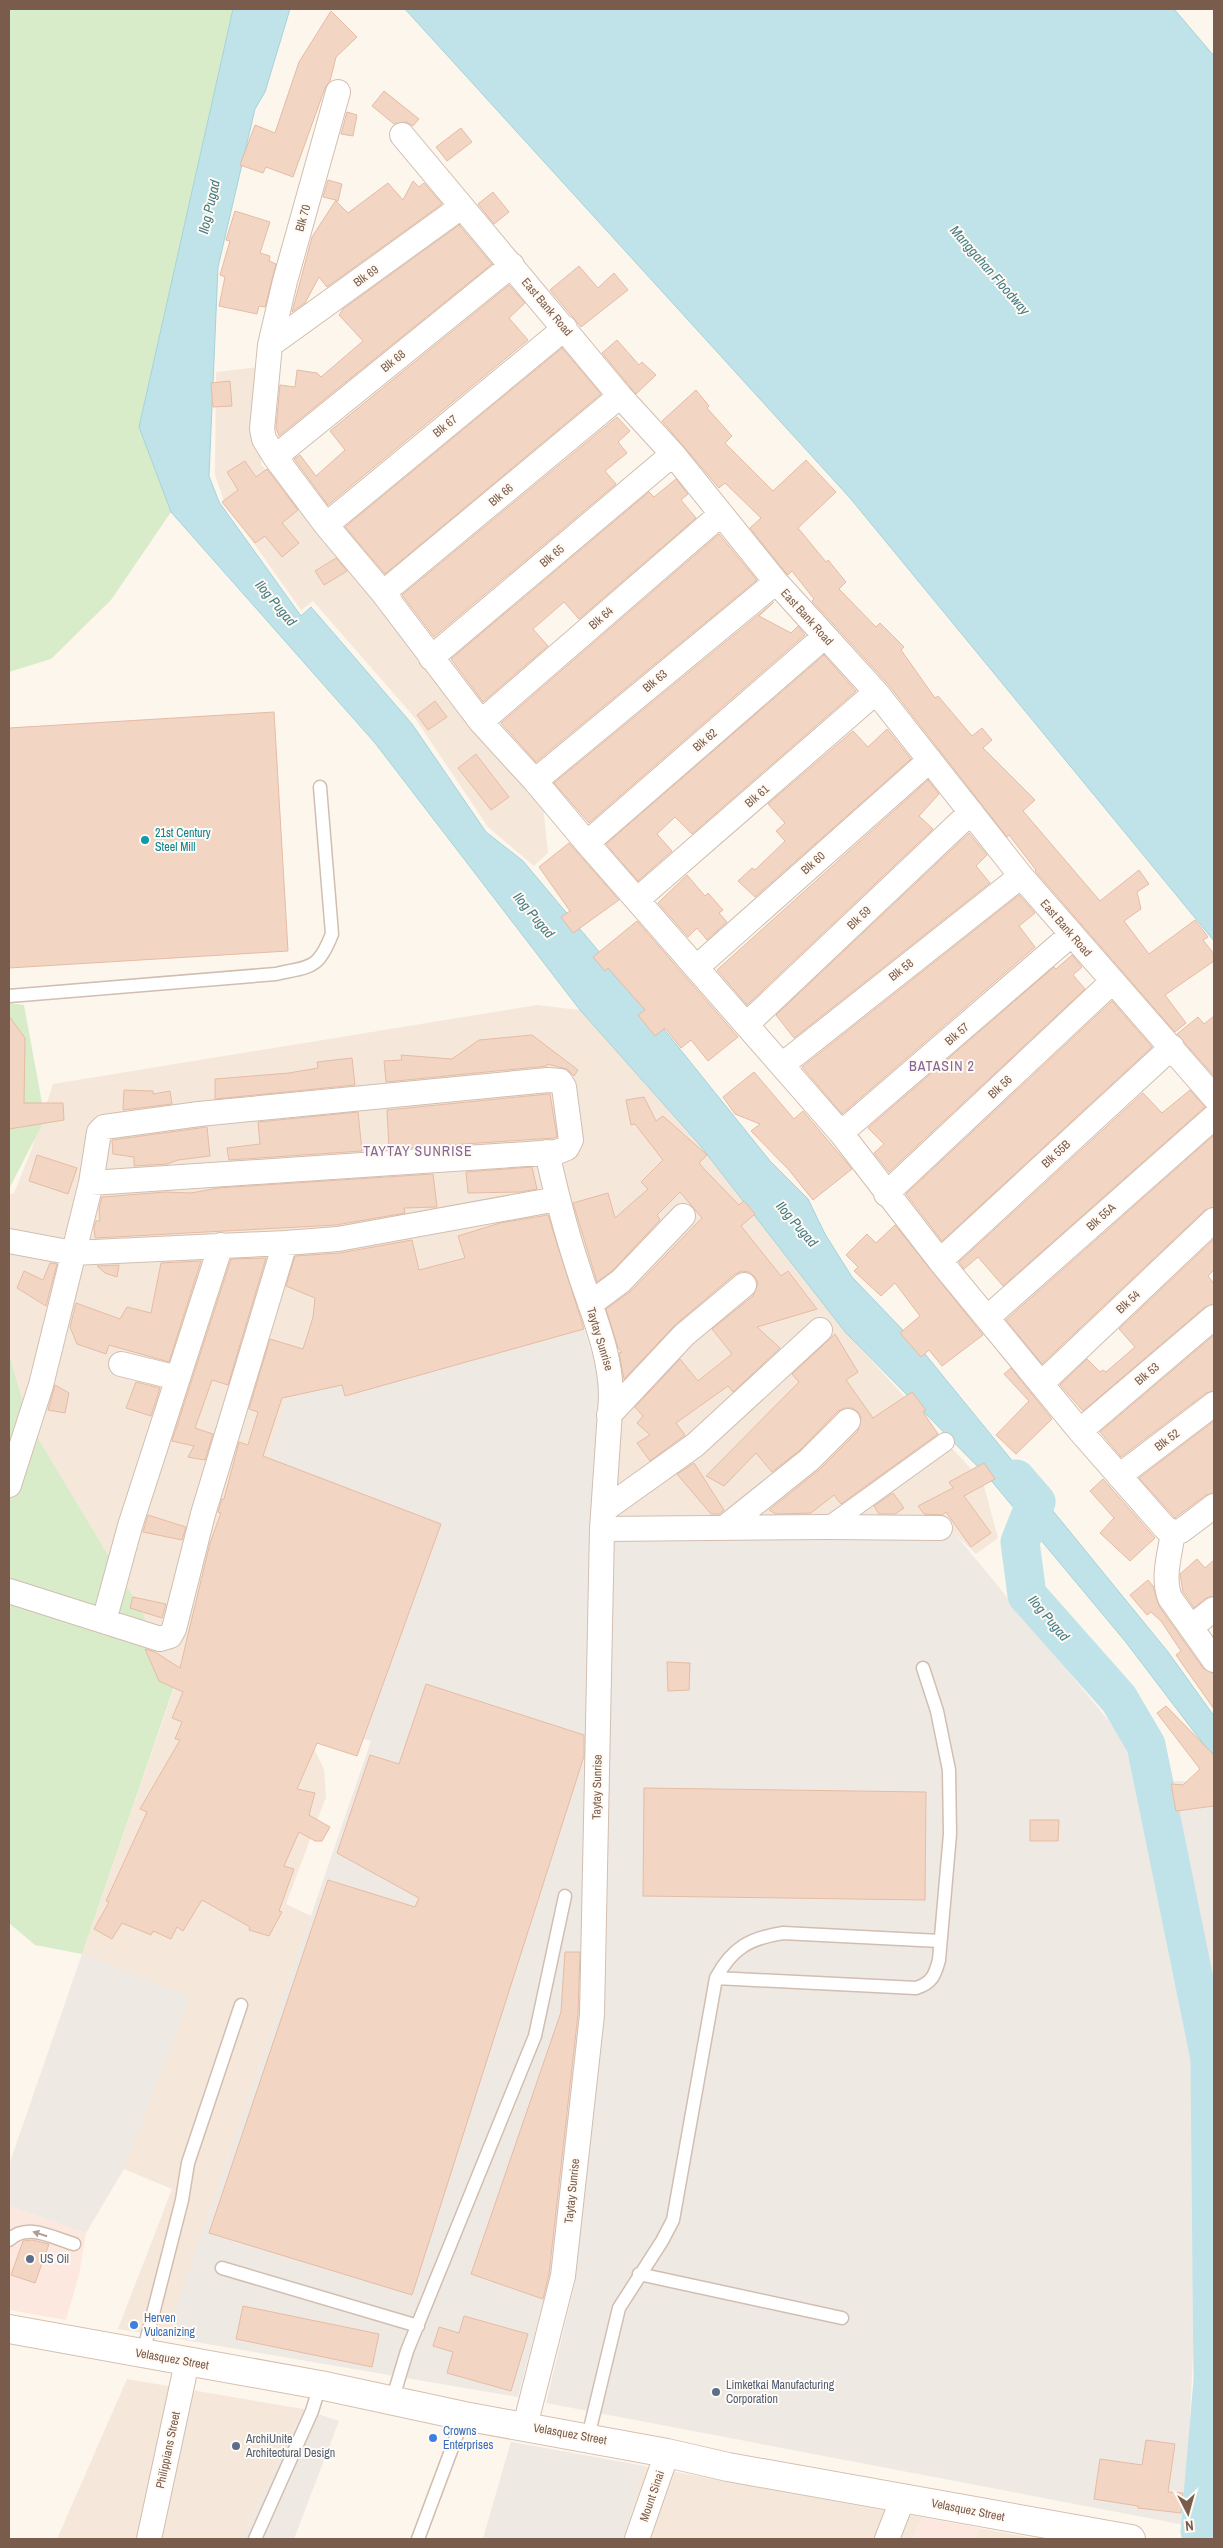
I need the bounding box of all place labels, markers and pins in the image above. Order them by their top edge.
place label: 21st Century Steel Mill [155,825,211,855]
marker: 21st Century Steel Mill [139,834,151,846]
place label: US Oil [40,2251,69,2267]
marker: US Oil [24,2253,36,2265]
place label: Herven Vulcanizing [144,2310,196,2340]
marker: Herven Vulcanizing [128,2319,140,2331]
place label: Limketkai Manufacturing Corporation [726,2377,835,2407]
marker: Limketkai Manufacturing Corporation [710,2386,722,2398]
place label: Crowns Enterprises [443,2423,493,2453]
place label: ArchiUnite Architectural Design [245,2431,335,2461]
marker: Crowns Enterprises [427,2432,439,2444]
marker: ArchiUnite Architectural Design [230,2440,242,2452]

